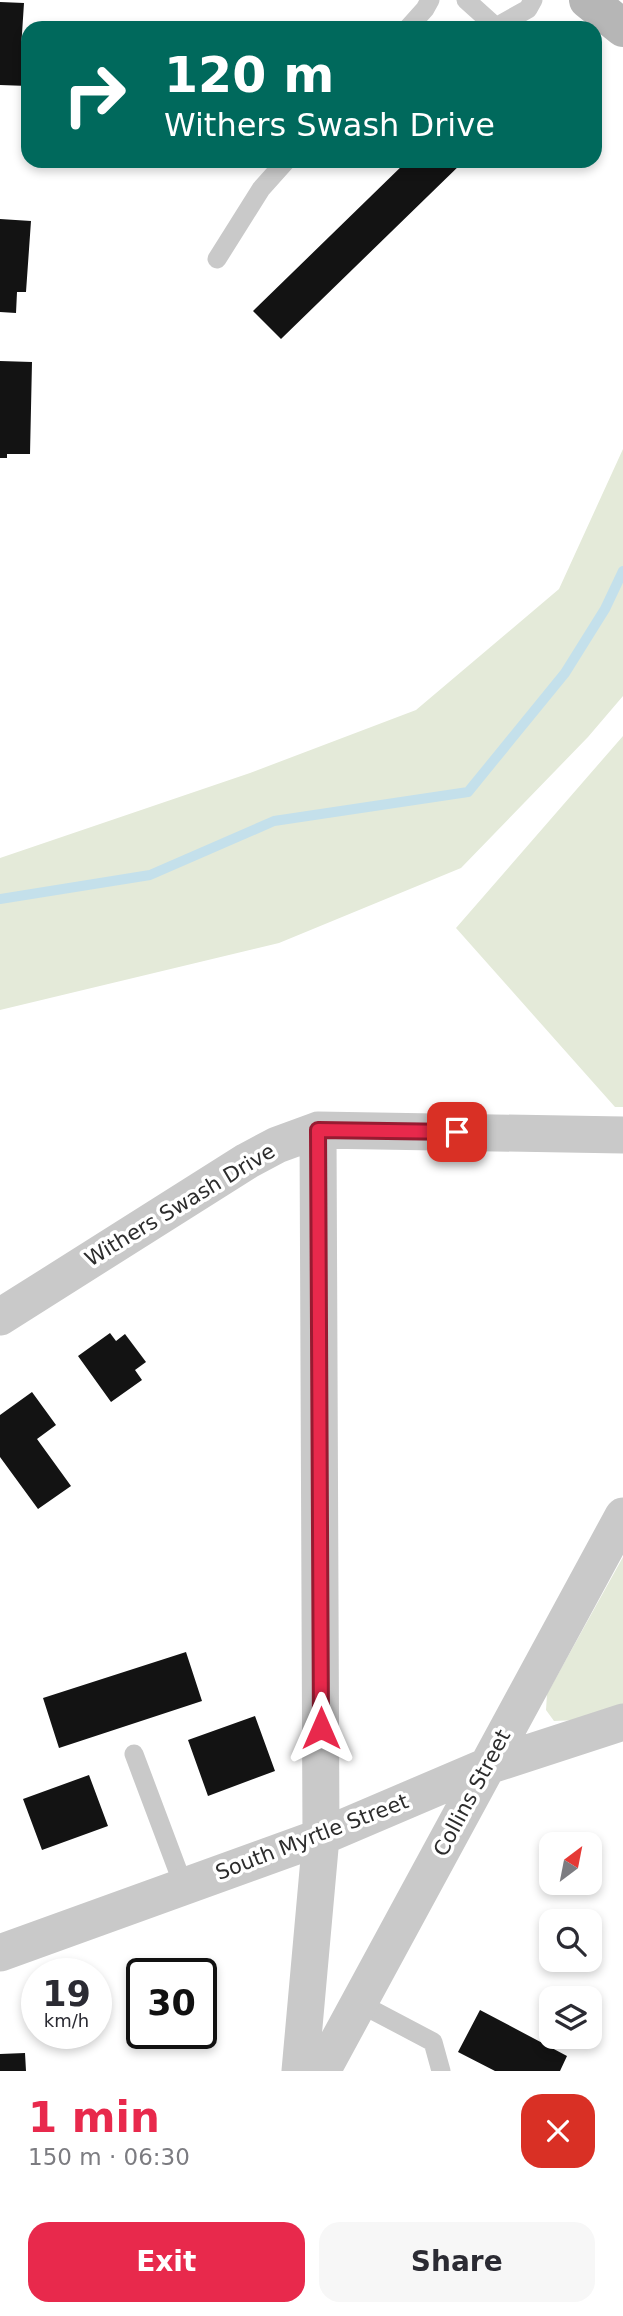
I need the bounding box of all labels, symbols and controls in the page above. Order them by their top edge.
text: 120 m [164,47,334,104]
icon: right [49,49,140,140]
text: Withers Swash Drive [164,106,495,144]
pin [427,1102,487,1162]
icon: arrive [438,1113,476,1151]
street label: Withers Swash Drive [81,1139,279,1271]
position arrow [284,1691,358,1765]
street label: Collins Street [429,1726,515,1860]
street label: South Myrtle Street [212,1789,412,1885]
north arrow [539,1832,602,1895]
map controls [539,1832,602,2049]
button: search [539,1909,602,1972]
speed limit sign: 30 [126,1958,217,2049]
text: 19 [42,1974,91,2014]
button: layers [539,1986,602,2049]
text: km/h [44,2010,89,2031]
text: 1 min [28,2093,160,2142]
button: close [521,2094,595,2168]
text: 150 m · 06:30 [28,2144,190,2170]
button: Exit [28,2222,305,2302]
button: Share [319,2222,595,2302]

